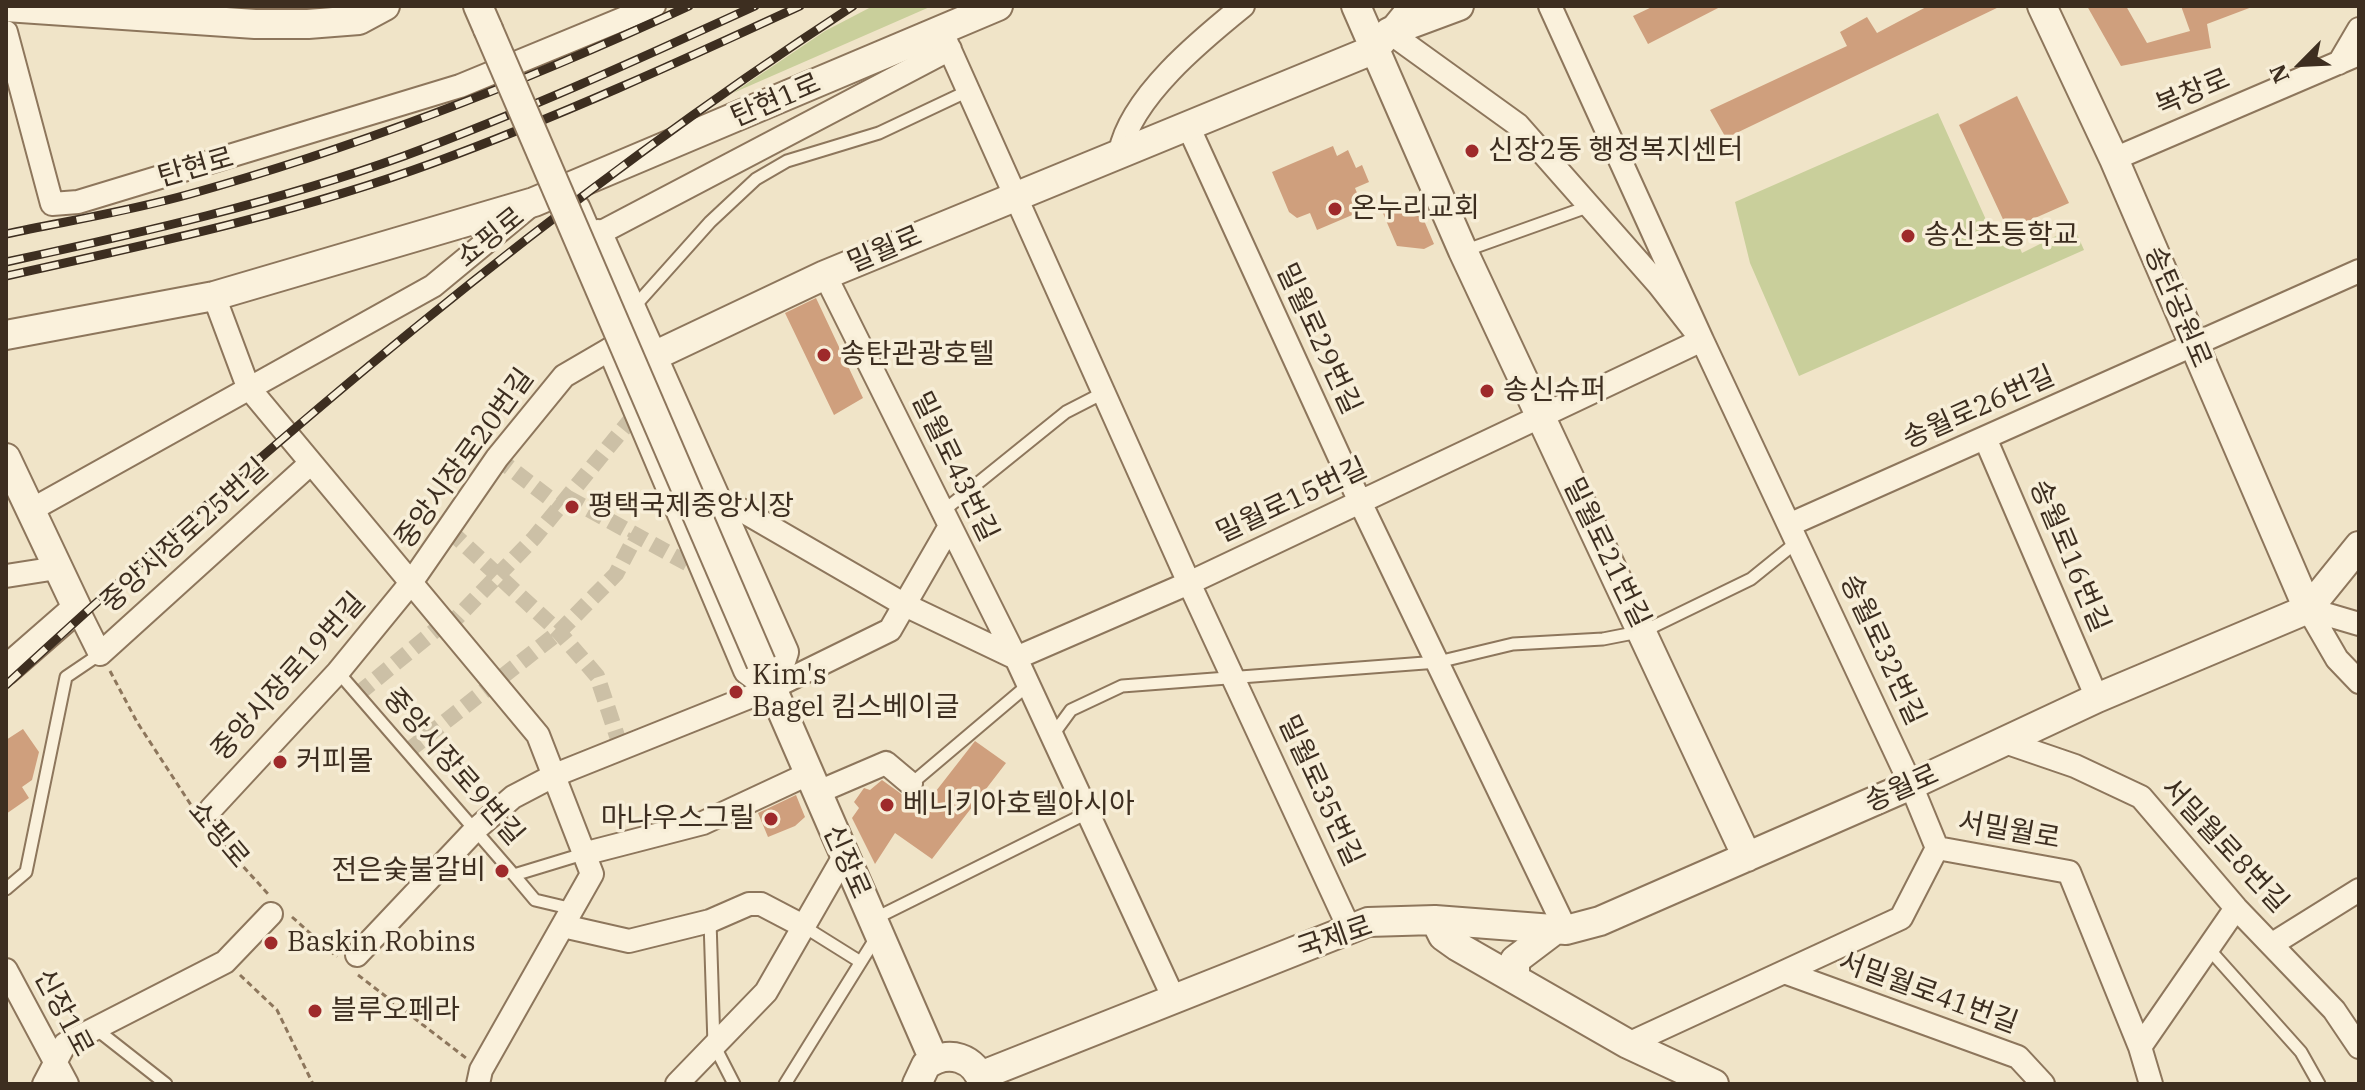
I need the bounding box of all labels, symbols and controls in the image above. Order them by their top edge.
north arrow [2261,24,2341,104]
text: N [2262,60,2295,88]
street label: 복창로 [2151,62,2235,124]
street label: 탄현1로 [726,67,826,135]
place label: 신장2동 행정복지센터 [1488,134,1743,168]
street label: 탄현로 [154,141,238,195]
marker: 신장2동 행정복지센터 [1463,142,1481,160]
place label: 온누리교회 [1351,192,1480,226]
marker: 온누리교회 [1326,200,1344,218]
street label: 쇼핑로 [450,201,532,275]
street label: 밀월로 [843,219,927,281]
place label: 송신초등학교 [1924,219,2079,253]
marker: 송신초등학교 [1899,227,1917,245]
street label: 송탄공원로 [2136,241,2218,373]
street label: 밀월로29번길 [1268,258,1368,420]
place label: 송탄관광호텔 [840,338,995,372]
marker: 송탄관광호텔 [815,346,833,364]
street label: 송월로26번길 [1898,360,2060,456]
street label: 중앙시장로20번길 [389,363,541,555]
place label: 송신슈퍼 [1503,374,1606,408]
marker: 송신슈퍼 [1478,382,1496,400]
street label: 밀월로43번길 [903,387,1005,547]
street label: 밀월로15번길 [1211,451,1373,551]
street label: 중앙시장로25번길 [94,452,276,620]
street label: 밀월로21번길 [1555,473,1657,633]
street label: 송월로16번길 [2022,475,2116,637]
place label: 평택국제중앙시장 [588,490,794,524]
marker: 평택국제중앙시장 [563,498,581,516]
street label: 송월로32번길 [1832,569,1932,731]
street label: 중앙시장로19번길 [205,586,373,768]
place label: Kim's Bagel 킴스베이글 [752,659,960,725]
street label: 중앙시장로9번길 [376,682,530,852]
marker: Kim's Bagel 킴스베이글 [727,683,745,701]
street label: 밀월로35번길 [1270,710,1370,872]
place label: 커피몰 [296,745,373,779]
marker: 커피몰 [271,753,289,771]
street label: 송월로 [1860,758,1944,820]
street label: 서밀월로8번길 [2153,772,2295,920]
place label: 베니키아호텔아시아 [903,788,1135,822]
street label: 쇼핑로 [180,795,256,875]
marker: 베니키아호텔아시아 [878,796,896,814]
place label: 마나우스그릴 [600,802,755,836]
street label: 서밀월로 [1955,806,2063,856]
marker: 마나우스그릴 [762,810,780,828]
street label: 신장로 [815,820,877,904]
place label: 전은숮불갈비 [331,854,486,888]
marker: 전은숮불갈비 [493,862,511,880]
street label: 국제로 [1293,910,1377,966]
place label: Baskin Robins [287,926,476,960]
marker: Baskin Robins [262,934,280,952]
street label: 서밀월로41번길 [1834,945,2022,1041]
street label: 신장1로 [26,964,100,1062]
place label: 블루오페라 [331,994,460,1028]
marker: 블루오페라 [306,1002,324,1020]

